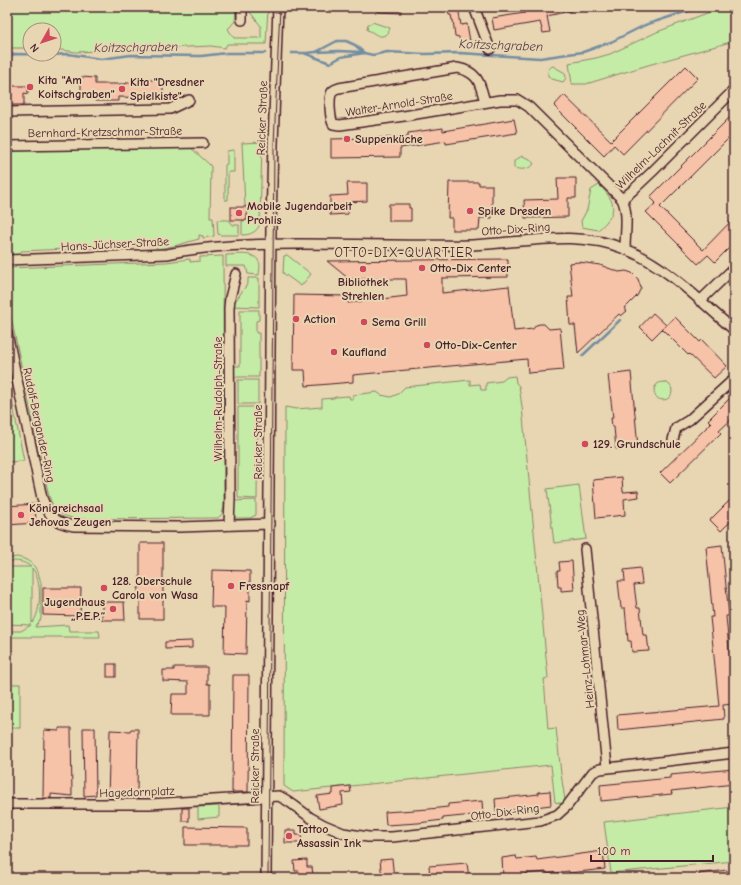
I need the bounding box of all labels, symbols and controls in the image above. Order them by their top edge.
north arrow [22,22,62,62]
water label: Koitzschgraben [459,36,543,54]
water label: Koitzschgraben [94,39,178,55]
text: N [27,41,42,55]
place label: Kita "Am Koitschgraben" [38,73,115,101]
place label: Kita "Dresdner Spielkiste" [130,75,204,103]
street label: Reicker Straße [254,80,270,156]
marker: Kita "Am Koitschgraben" [25,82,35,92]
marker: Kita "Dresdner Spielkiste" [117,84,127,94]
street label: Walter-Arnold-Straße [344,89,454,119]
street label: Wilhelm-Lachnit-Straße [613,98,709,192]
street label: Bernhard-Kretzschmar-Straße [28,124,182,140]
place label: Suppenküche [355,132,423,146]
marker: Suppenküche [342,134,352,144]
place label: Mobile Jugendarbeit Prohlis [247,199,353,227]
place label: Spike Dresden [478,204,551,218]
marker: Spike Dresden [465,206,475,216]
marker: Mobile Jugendarbeit Prohlis [234,208,244,218]
street label: Otto-Dix-Ring [481,220,551,238]
street label: Hans-Jüchser-Straße [61,234,169,254]
district label: OTTO-DIX-QUARTIER [334,245,474,260]
place label: Otto-Dix Center [430,261,511,275]
marker: Otto-Dix Center [417,263,427,273]
marker: Bibliothek Strehlen [358,264,368,274]
place label: Bibliothek Strehlen [338,275,388,303]
place label: Action [304,312,336,326]
marker: Action [291,314,301,324]
place label: Sema Grill [372,315,426,329]
marker: Sema Grill [359,317,369,327]
street label: Wilhelm-Rudolph-Straße [211,337,225,461]
place label: Otto-Dix-Center [435,338,517,352]
marker: Otto-Dix-Center [422,340,432,350]
place label: Kaufland [342,345,387,359]
marker: Kaufland [329,347,339,357]
street label: Rudolf-Bergander-Ring [20,366,58,484]
street label: Reicker Straße [251,405,265,479]
place label: 129. Grundschule [593,437,681,451]
marker: 129. Grundschule [580,439,590,449]
place label: Königreichsaal Jehovas Zeugen [29,501,111,529]
marker: Königreichsaal Jehovas Zeugen [16,510,26,520]
place label: 128. Oberschule Carola von Wasa [112,574,198,602]
place label: Fressnapf [239,579,290,593]
marker: Fressnapf [226,581,236,591]
marker: 128. Oberschule Carola von Wasa [99,583,109,593]
place label: Jugendhaus „P.E.P.“ [44,595,106,623]
marker: Jugendhaus „P.E.P.“ [108,604,118,614]
street label: Heinz-Lohmar-Weg [573,609,597,709]
street label: Reicker Straße [248,729,262,803]
street label: Hagedornplatz [99,784,176,800]
street label: Otto-Dix-Ring [470,801,540,823]
place label: Tattoo Assassin Ink [297,822,361,850]
marker: Tattoo Assassin Ink [284,831,294,841]
scale bar [591,837,713,863]
text: 100 m [597,844,630,858]

